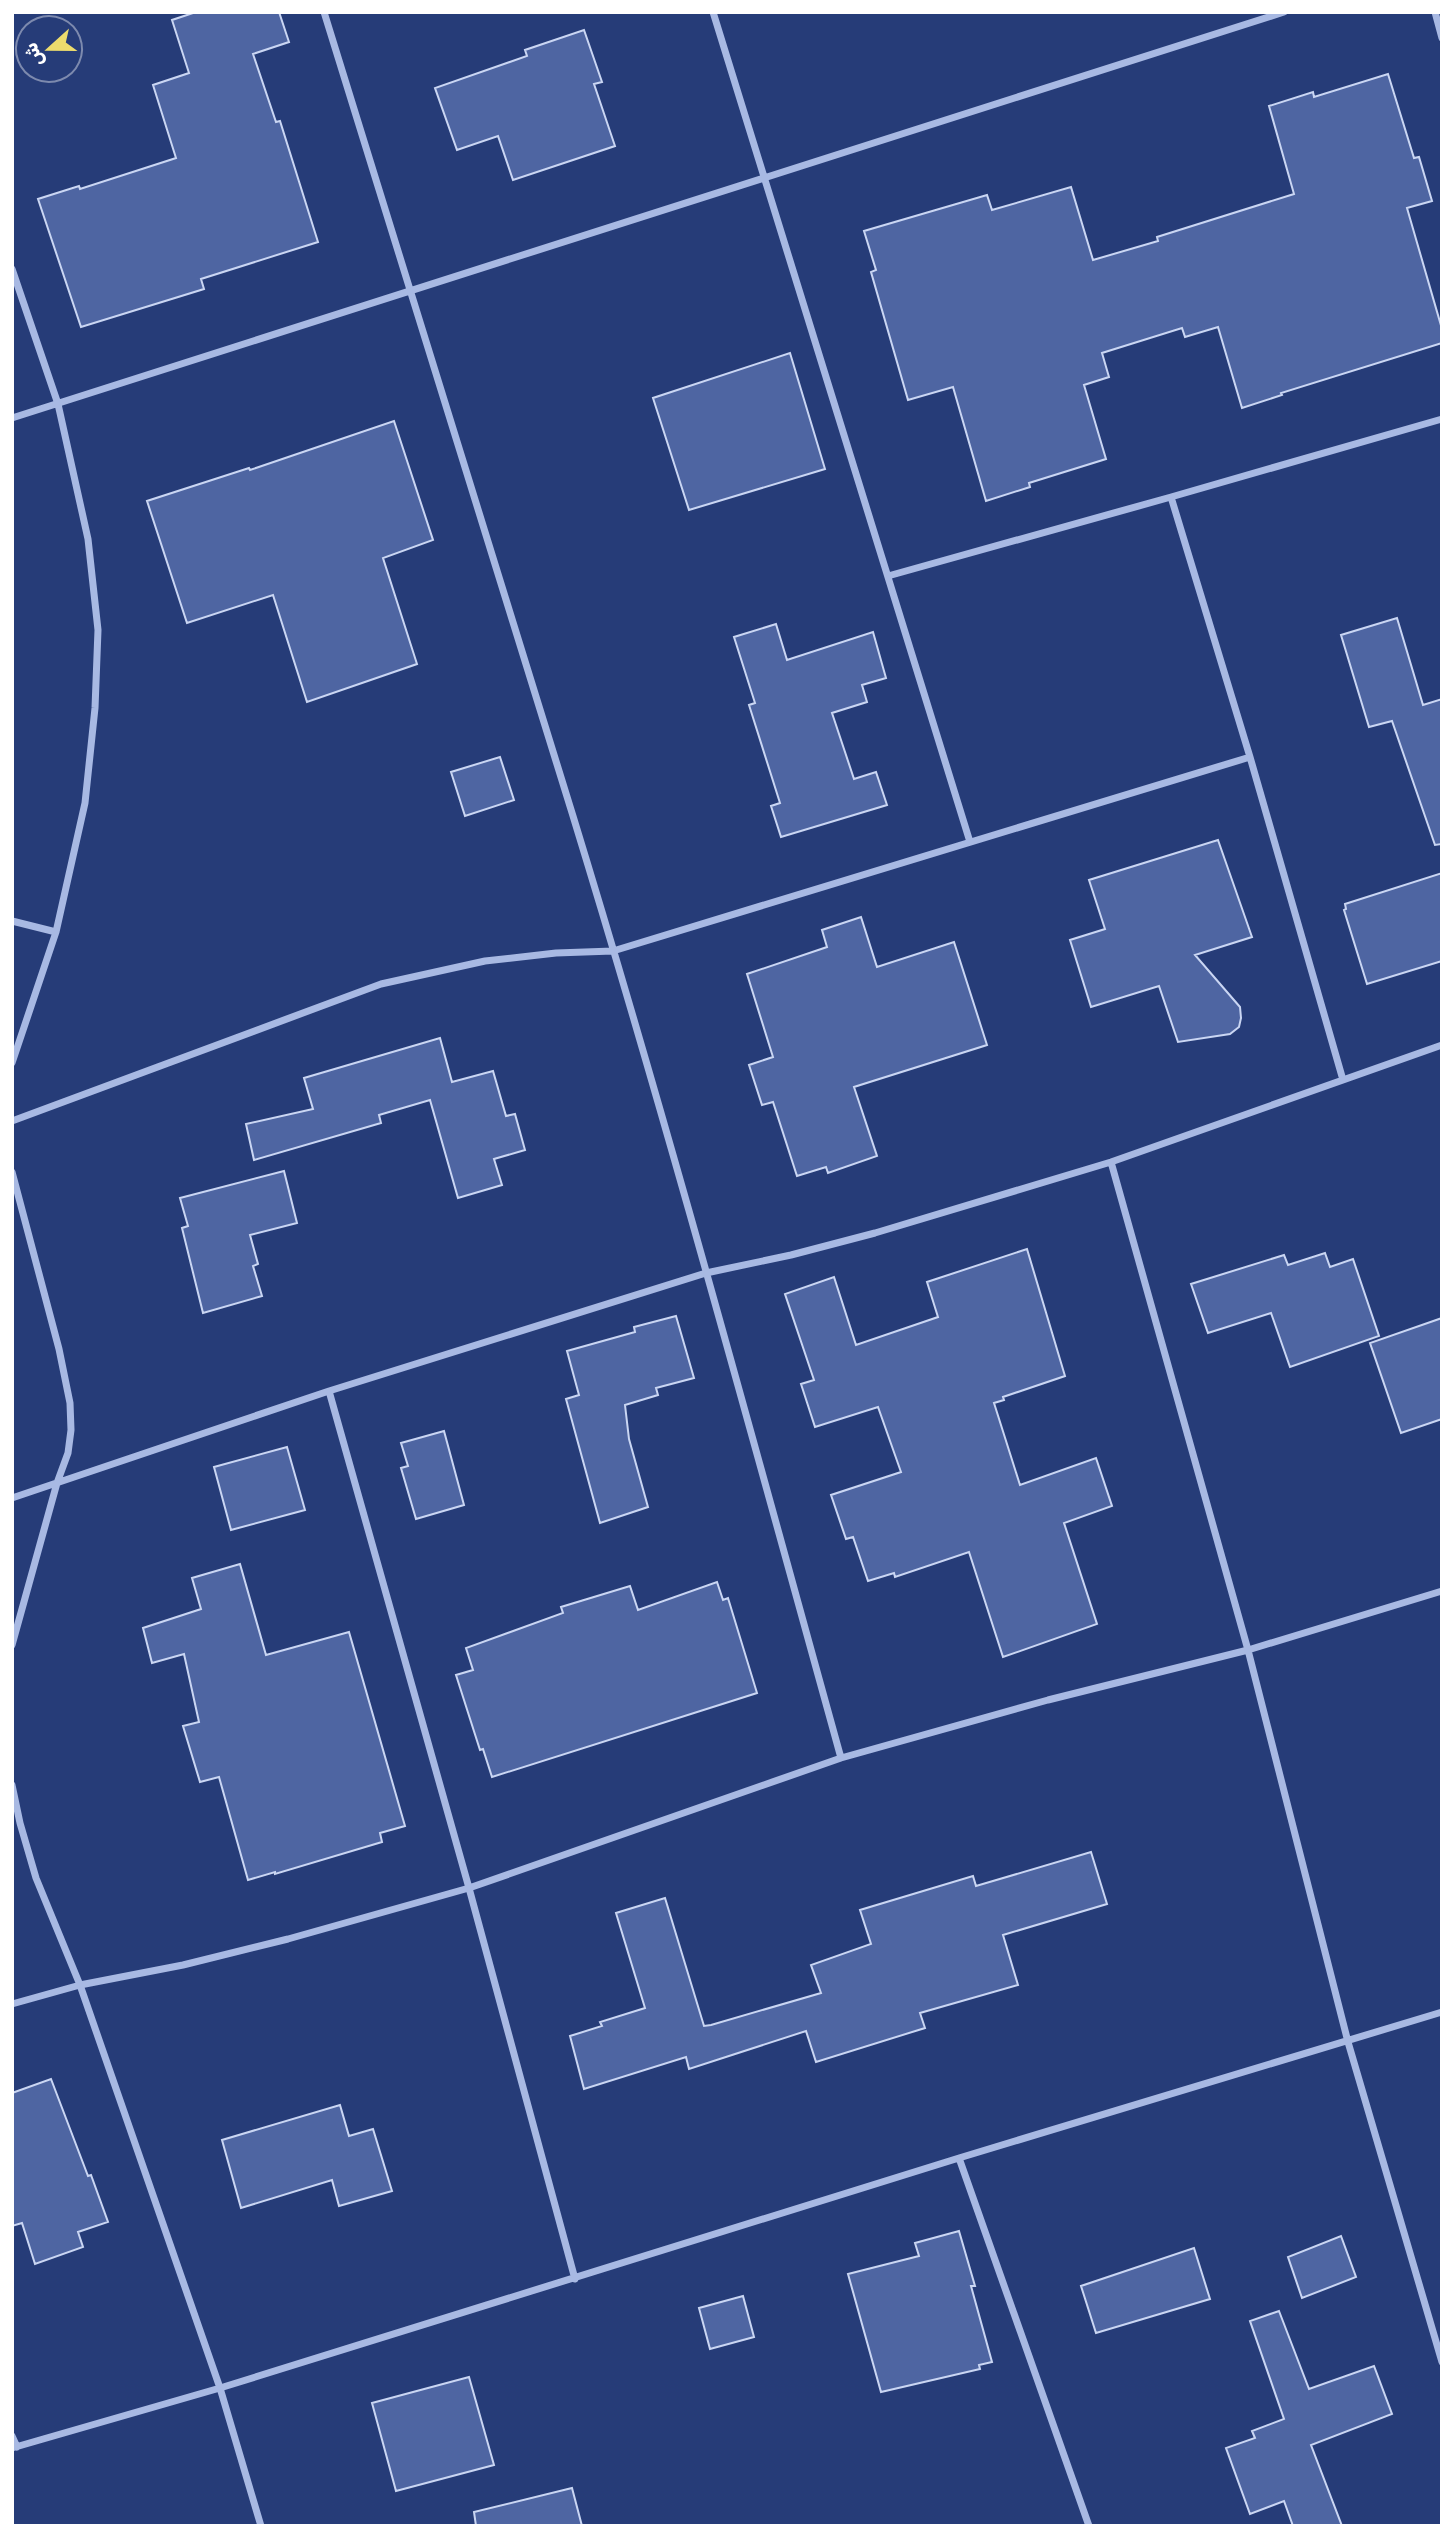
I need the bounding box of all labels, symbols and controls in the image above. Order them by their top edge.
north arrow [14,14,84,84]
text: ش [19,40,49,70]

